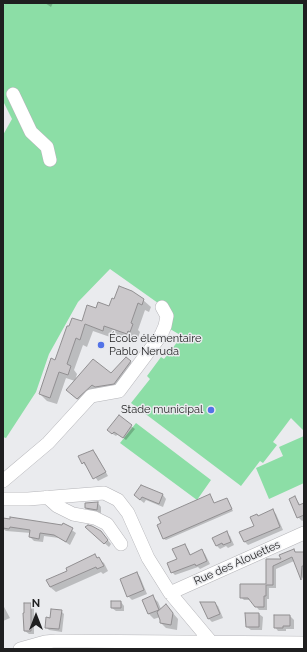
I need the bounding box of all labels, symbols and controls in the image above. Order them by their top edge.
place label: École élémentaire Pablo Neruda [109,332,201,358]
marker: École élémentaire Pablo Neruda [96,340,106,350]
place label: Stade municipal [121,403,203,417]
marker: Stade municipal [206,405,216,415]
street label: Rue des Alouettes [192,538,282,588]
north arrow [16,596,56,636]
text: N [32,597,40,610]

